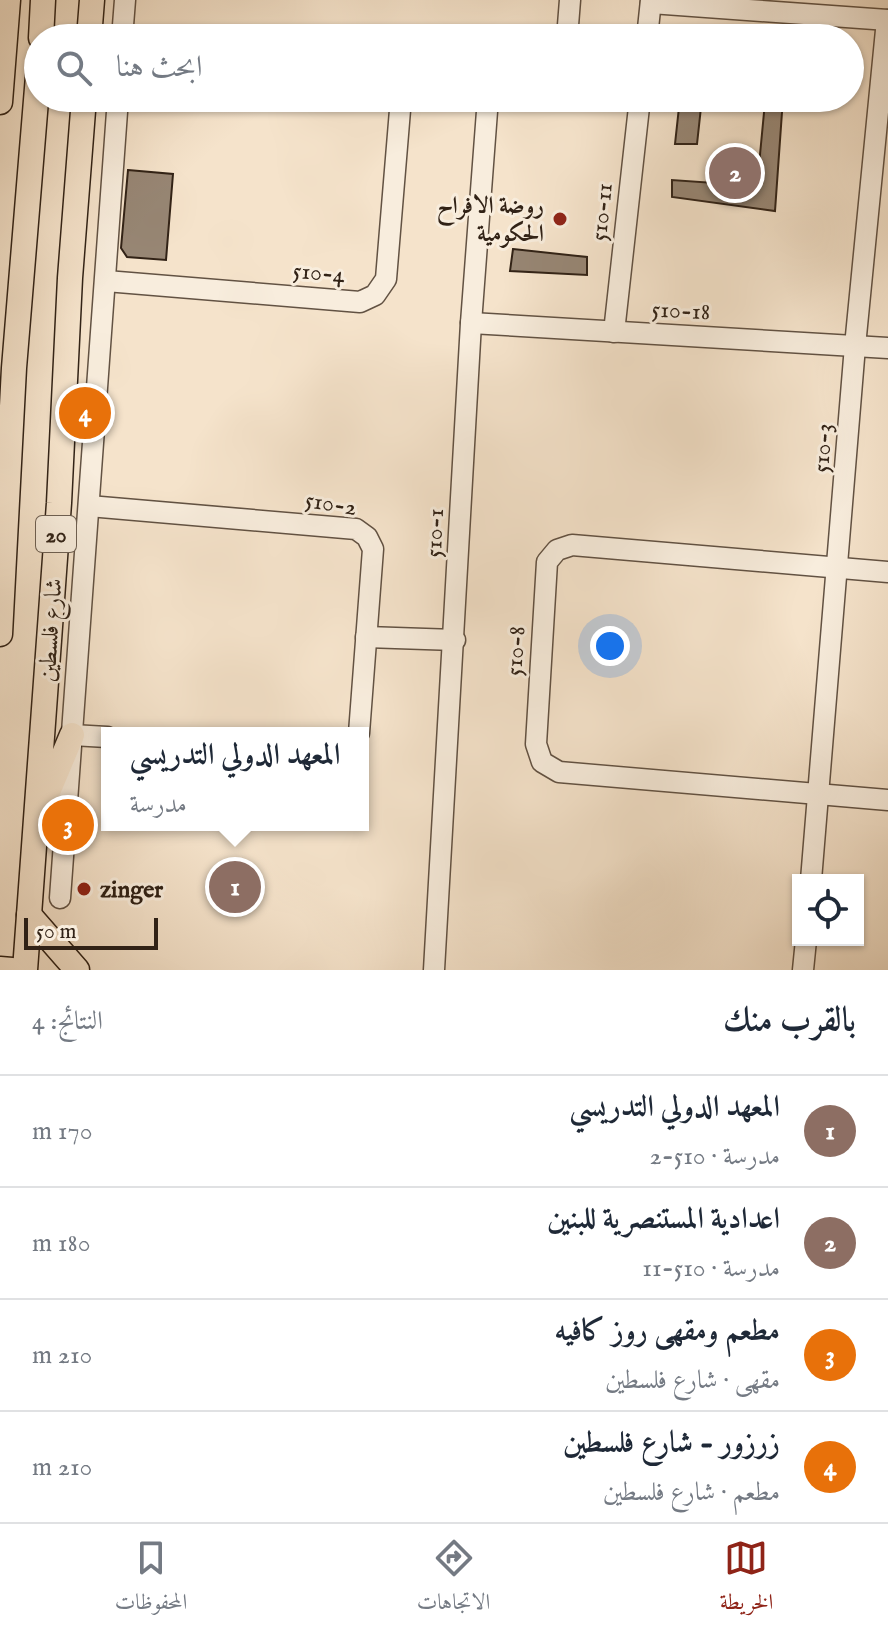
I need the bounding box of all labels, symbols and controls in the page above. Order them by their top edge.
search box [24,24,864,112]
icon: search [52,46,96,90]
text: ابحث هنا [116,49,203,87]
pin: 2 [709,143,761,203]
street label: 510-11 [584,182,621,243]
place label: روضة الافراح الحكومية [437,191,544,250]
marker: روضة الافراح الحكومية [551,210,569,228]
street label: 510-4 [292,256,346,291]
street label: 510-18 [651,294,711,329]
pin: 4 [59,383,111,443]
street label: 510-3 [806,422,841,474]
street label: 510-2 [303,485,359,524]
street label: 510-1 [419,508,452,559]
road number: 20 [36,516,76,552]
street label: شارع فلسطين [32,577,74,683]
street label: 510-8 [499,625,534,677]
your location [590,626,630,666]
popup [101,727,369,831]
text: المعهد الدولي التدريسي [130,737,340,775]
text: مدرسة [130,788,187,821]
pin: 3 [42,795,94,855]
pin: 1 [209,857,261,917]
map controls [792,874,864,946]
button: locate [792,874,864,946]
place label: zinger [100,875,163,906]
marker: zinger [75,880,93,898]
scale bar [24,914,158,950]
text: 50 m [36,918,77,946]
text: بالقرب منك [723,999,856,1042]
text: النتائج: 4 [32,1005,103,1038]
text: المعهد الدولي التدريسي [569,1089,780,1127]
text: 170 m [32,1115,92,1148]
text: 1 [825,1115,835,1148]
text: مدرسة · 510-2 [650,1140,780,1173]
text: اعدادية المستنصرية للبنين [547,1201,780,1239]
text: 180 m [32,1227,90,1260]
text: 2 [824,1227,836,1260]
text: مدرسة · 510-11 [642,1252,780,1285]
text: مطعم ومقهى روز كافيه [555,1313,780,1351]
text: 210 m [32,1339,92,1372]
text: 3 [825,1339,835,1372]
text: مقهى · شارع فلسطين [605,1364,780,1397]
text: زرزور - شارع فلسطين [563,1425,780,1463]
text: 210 m [32,1451,92,1484]
text: 4 [824,1451,836,1484]
text: مطعم · شارع فلسطين [603,1476,780,1509]
tab: المحفوظات [115,1536,187,1623]
tab: الاتجاهات [417,1536,490,1623]
tab: الخريطة [720,1536,773,1623]

